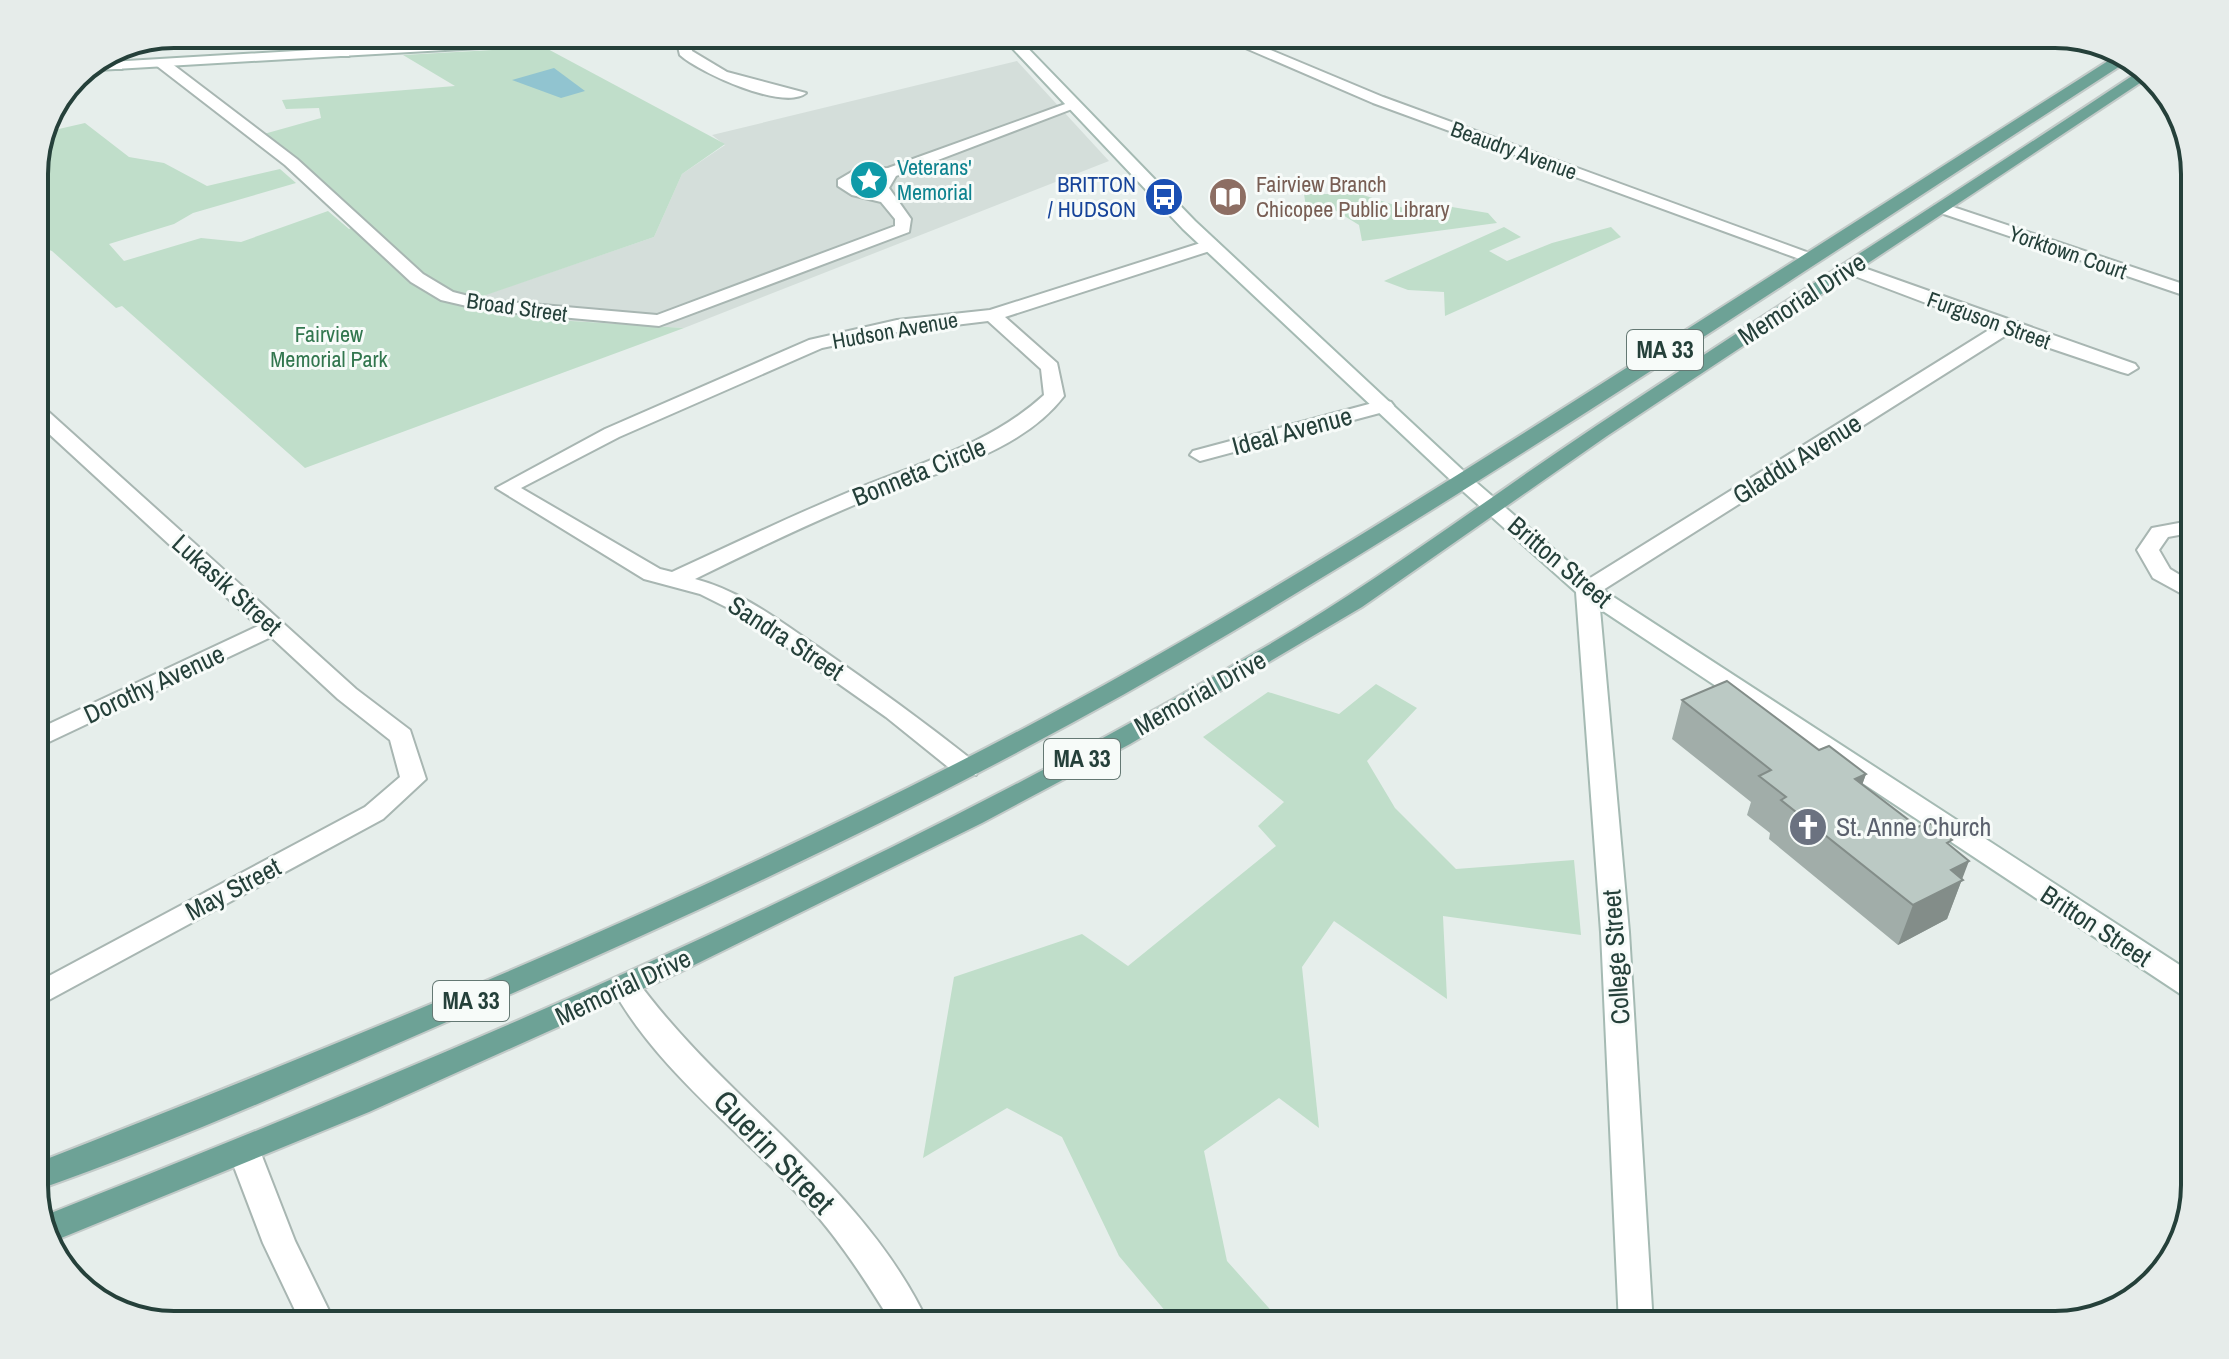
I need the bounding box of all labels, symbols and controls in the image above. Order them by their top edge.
street label: Beaudry Avenue [1447,113,1581,187]
place label: Veterans' Memorial [897,152,972,207]
place icon: Veterans' Memorial [848,159,890,201]
place label: BRITTON / HUDSON [1048,169,1136,224]
place label: Fairview Branch Chicopee Public Library [1256,169,1450,224]
bus stop icon: BRITTON / HUDSON [1143,176,1185,218]
library icon: Fairview Branch Chicopee Public Library [1207,176,1249,218]
street label: Yorktown Court [2005,218,2131,286]
street label: Memorial Drive [1731,244,1872,353]
street label: Furguson Street [1923,284,2055,356]
street label: Broad Street [465,285,569,329]
street label: Hudson Avenue [830,304,960,356]
park label: Fairview Memorial Park [270,319,389,374]
road number: MA 33 [1627,330,1703,370]
street label: Ideal Avenue [1228,398,1356,463]
street label: Gladdu Avenue [1726,405,1868,512]
street label: Bonneta Circle [847,429,991,514]
street label: Britton Street [1501,508,1620,615]
street label: Lukasik Street [165,526,290,643]
street label: Sandra Street [722,587,851,688]
street label: Dorothy Avenue [78,636,230,731]
street label: Memorial Drive [1128,642,1272,743]
road number: MA 33 [1044,739,1120,779]
church icon: St. Anne Church [1787,806,1829,848]
place label: St. Anne Church [1836,809,1991,844]
street label: May Street [179,849,287,928]
street label: Britton Street [2034,877,2159,975]
street label: College Street [1593,888,1638,1026]
street label: Memorial Drive [549,940,696,1033]
road number: MA 33 [433,981,509,1021]
street label: Guerin Street [704,1080,845,1223]

